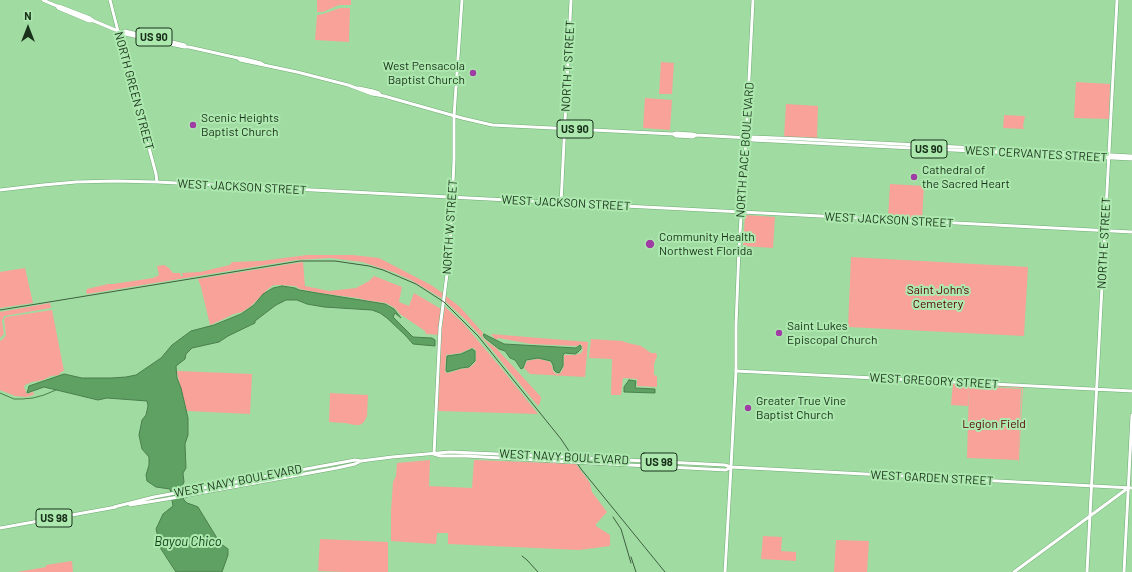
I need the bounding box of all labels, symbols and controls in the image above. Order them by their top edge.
north arrow [8,8,48,48]
text: N [24,9,32,22]
street label: NORTH T STREET [558,20,578,112]
road number: US 90 [136,28,172,46]
street label: NORTH GREEN STREET [111,30,157,152]
place label: West Pensacola Baptist Church [383,59,465,87]
marker: West Pensacola Baptist Church [468,68,478,78]
street label: NORTH PACE BOULEVARD [733,82,757,218]
place label: Scenic Heights Baptist Church [201,111,279,139]
marker: Scenic Heights Baptist Church [188,120,198,130]
road number: US 90 [557,120,593,138]
road number: US 90 [911,140,947,158]
street label: WEST CERVANTES STREET [964,143,1108,165]
place label: Cathedral of the Sacred Heart [922,163,1010,191]
marker: Cathedral of the Sacred Heart [909,172,919,182]
street label: WEST JACKSON STREET [177,176,307,198]
street label: NORTH W STREET [439,179,461,275]
street label: WEST JACKSON STREET [501,192,631,214]
street label: NORTH E STREET [1094,197,1114,289]
street label: WEST JACKSON STREET [824,209,954,231]
place label: Community Health Northwest Florida [659,230,755,258]
marker: Community Health Northwest Florida [644,238,656,250]
park label: Saint John's Cemetery [907,283,969,311]
place label: Saint Lukes Episcopal Church [787,319,878,347]
marker: Saint Lukes Episcopal Church [774,328,784,338]
street label: WEST GREGORY STREET [869,370,999,392]
place label: Greater True Vine Baptist Church [756,394,846,422]
marker: Greater True Vine Baptist Church [743,403,753,413]
park label: Legion Field [962,417,1026,431]
street label: WEST NAVY BOULEVARD [499,446,629,468]
road number: US 98 [641,453,677,471]
street label: WEST NAVY BOULEVARD [173,462,303,500]
street label: WEST GARDEN STREET [870,468,994,488]
road number: US 98 [36,509,72,527]
water label: Bayou Chico [154,534,222,550]

